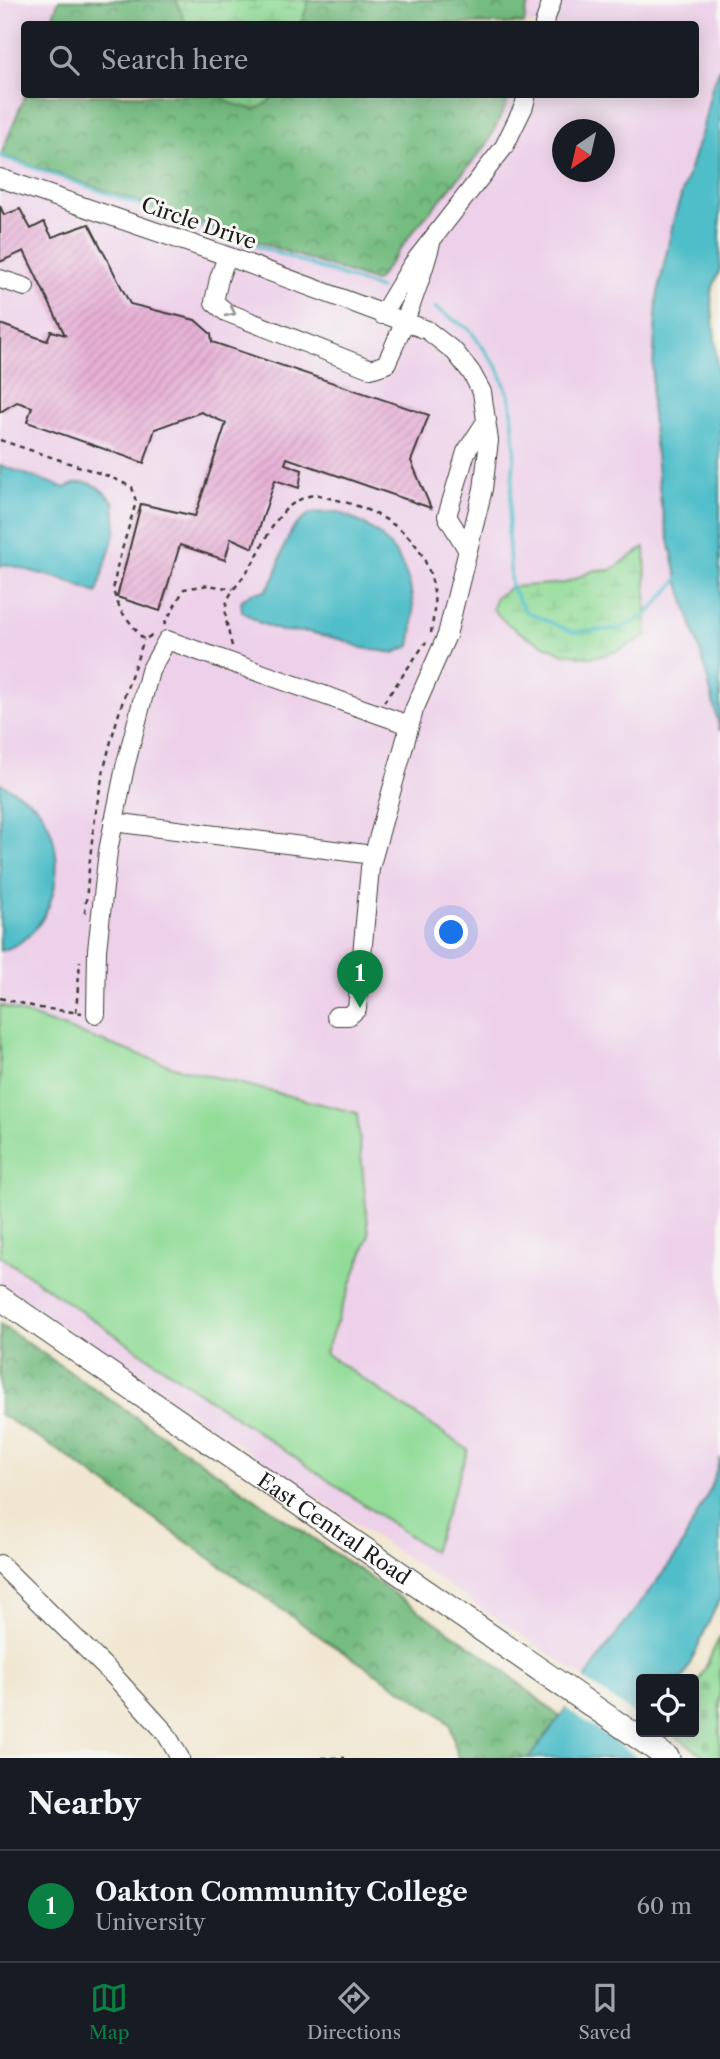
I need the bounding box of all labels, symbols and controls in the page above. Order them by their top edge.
search box [21,21,699,98]
icon: search [45,41,83,79]
text: Search here [101,44,248,76]
north arrow [552,119,615,182]
street label: Circle Drive [138,192,260,254]
one-way arrow [224,304,236,318]
your location [434,915,468,949]
pin: 1 [337,950,383,1008]
street label: East Central Road [253,1467,416,1590]
map controls [636,1674,699,1737]
button: locate [636,1674,699,1737]
text: Nearby [28,1785,141,1822]
text: Oakton Community College [95,1876,468,1908]
text: 1 [46,1892,56,1920]
text: 60 m [636,1892,692,1920]
text: University [95,1908,206,1936]
tab: Map [89,1979,130,2044]
tab: Directions [307,1979,401,2044]
tab: Saved [578,1979,631,2044]

